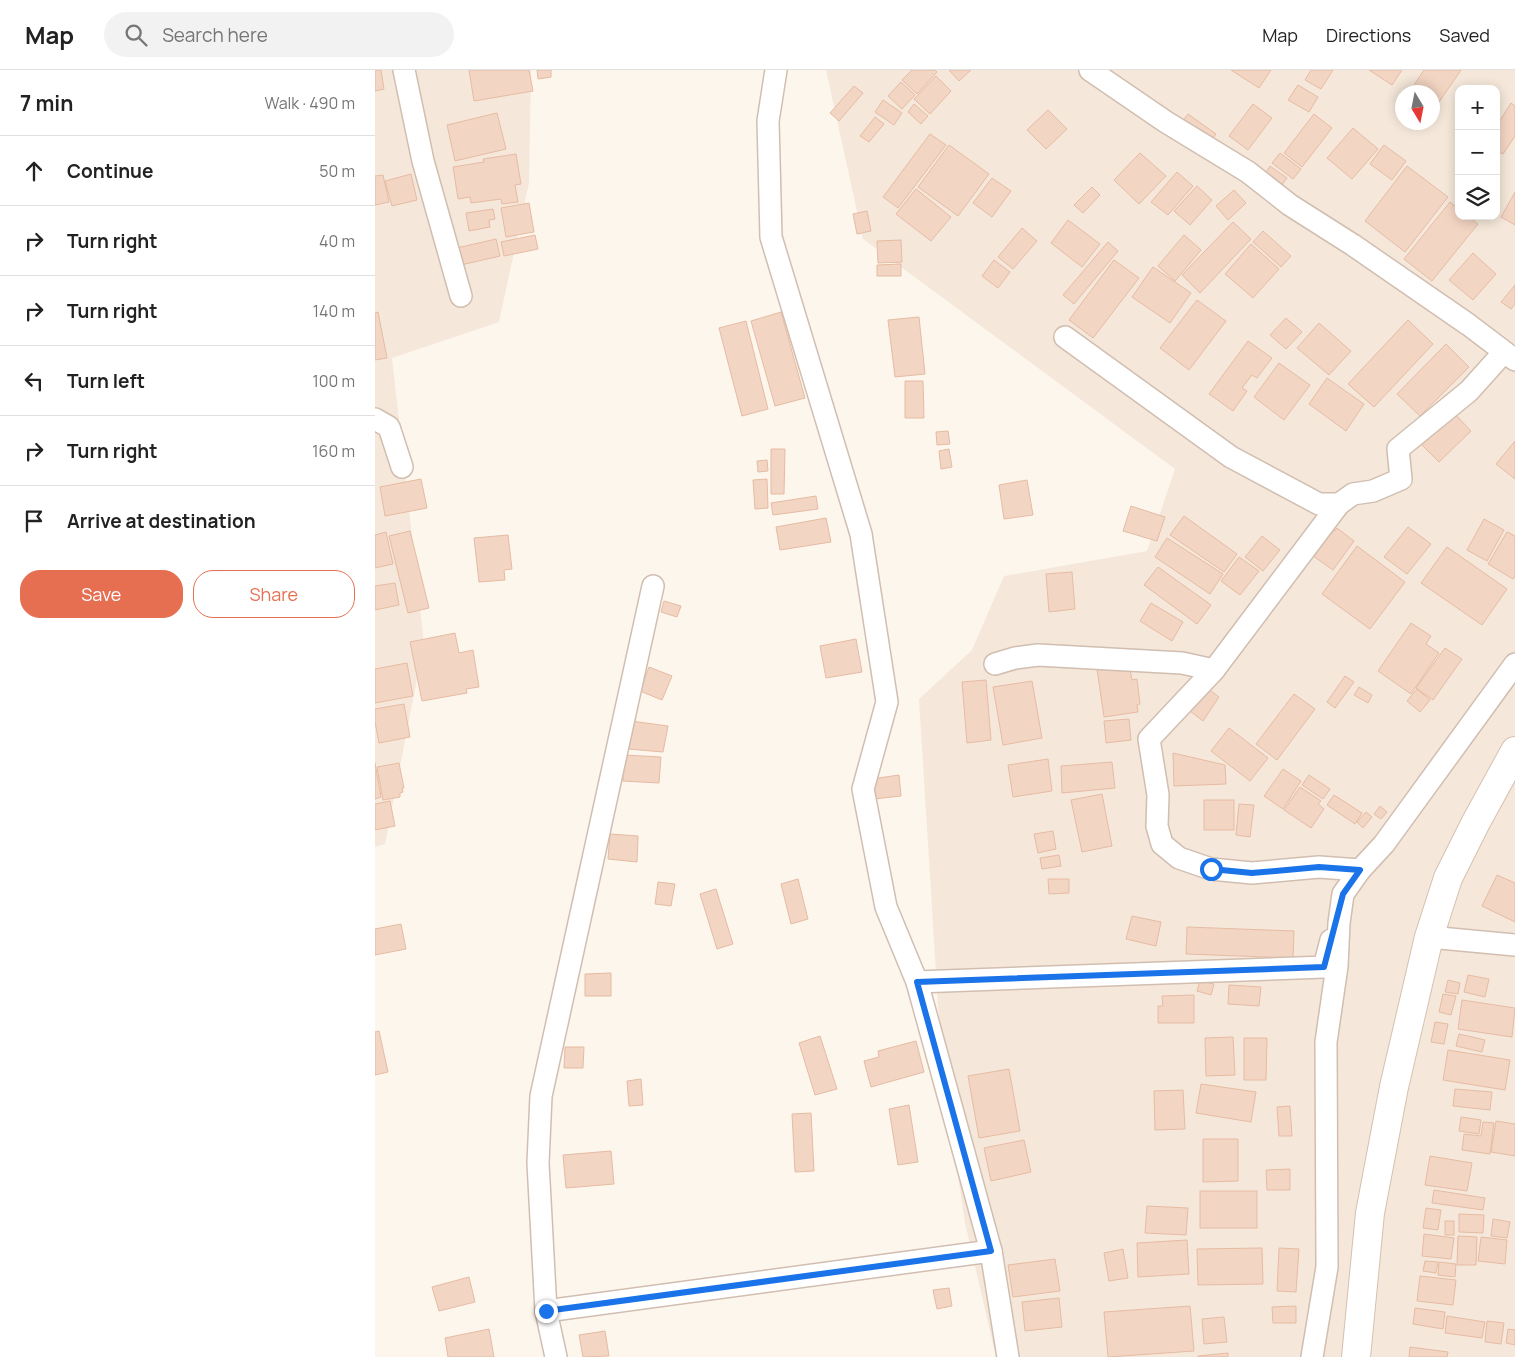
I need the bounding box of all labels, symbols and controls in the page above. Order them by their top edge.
search box [104,12,454,57]
text: Map [25,18,74,51]
icon: search [122,21,150,49]
text: Search here [162,22,268,48]
text: Map [1262,23,1298,47]
text: Directions [1326,23,1411,47]
text: Saved [1439,23,1490,47]
north arrow [1395,85,1440,130]
map controls [1455,85,1500,220]
button: + [1455,85,1500,130]
text: 7 min [20,89,73,117]
text: Walk · 490 m [264,92,355,114]
button: − [1455,130,1500,175]
icon: ahead [20,157,48,185]
text: Continue [67,158,153,184]
text: 50 m [319,160,355,182]
button: layers [1455,175,1500,220]
icon: right [20,227,48,255]
text: Turn right [67,228,157,254]
text: 40 m [319,230,355,252]
icon: right [20,297,48,325]
text: Turn right [67,298,157,324]
text: 140 m [313,300,355,322]
icon: left [20,367,48,395]
text: Turn left [67,368,145,394]
text: 100 m [312,370,355,392]
icon: right [20,437,48,465]
text: Turn right [67,438,157,464]
text: 160 m [312,440,355,462]
icon: arrive [20,507,48,535]
text: Arrive at destination [67,508,256,534]
button: Save [20,570,183,618]
button: Share [193,570,355,618]
route start [1200,858,1223,881]
route end [535,1300,558,1323]

